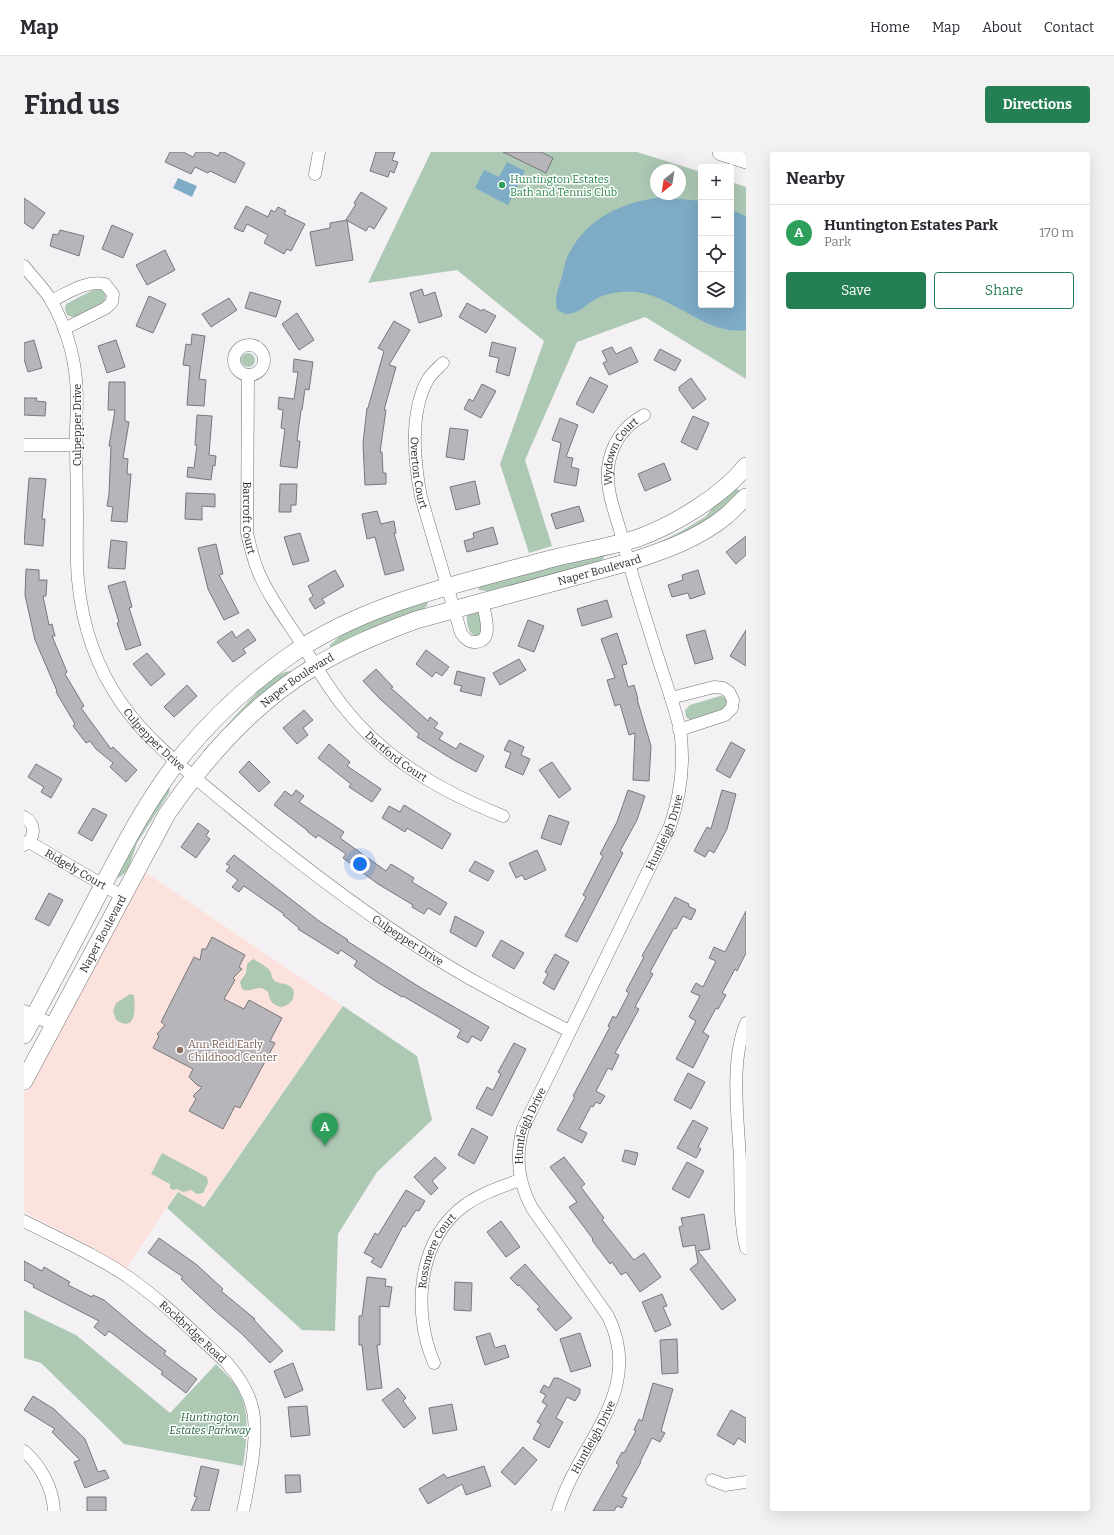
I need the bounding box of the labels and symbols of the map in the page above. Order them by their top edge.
north arrow [650,164,686,200]
place label: Huntington Estates Bath and Tennis Club [510,173,617,199]
marker: Huntington Estates Bath and Tennis Club [497,180,507,190]
street label: Culpepper Drive [71,384,84,466]
street label: Wydown Court [601,415,641,486]
street label: Overton Court [408,437,430,510]
street label: Barcroft Court [240,482,258,556]
street label: Naper Boulevard [556,552,643,588]
street label: Naper Boulevard [258,651,337,710]
street label: Culpepper Drive [120,706,188,774]
street label: Dartford Court [362,729,429,785]
street label: Huntleigh Drive [643,793,685,873]
street label: Ridgely Court [42,847,108,892]
your location [350,854,370,874]
street label: Naper Boulevard [77,893,130,975]
street label: Culpepper Drive [369,912,446,969]
place label: Ann Reid Early Childhood Center [188,1038,277,1064]
marker: Ann Reid Early Childhood Center [175,1045,185,1055]
street label: Huntleigh Drive [513,1085,549,1164]
pin: A [312,1113,338,1146]
street label: Rossmere Court [416,1211,459,1289]
street label: Rockbridge Road [156,1298,229,1366]
street label: Huntleigh Drive [569,1399,618,1476]
park label: Huntington Estates Parkway [169,1411,252,1437]

